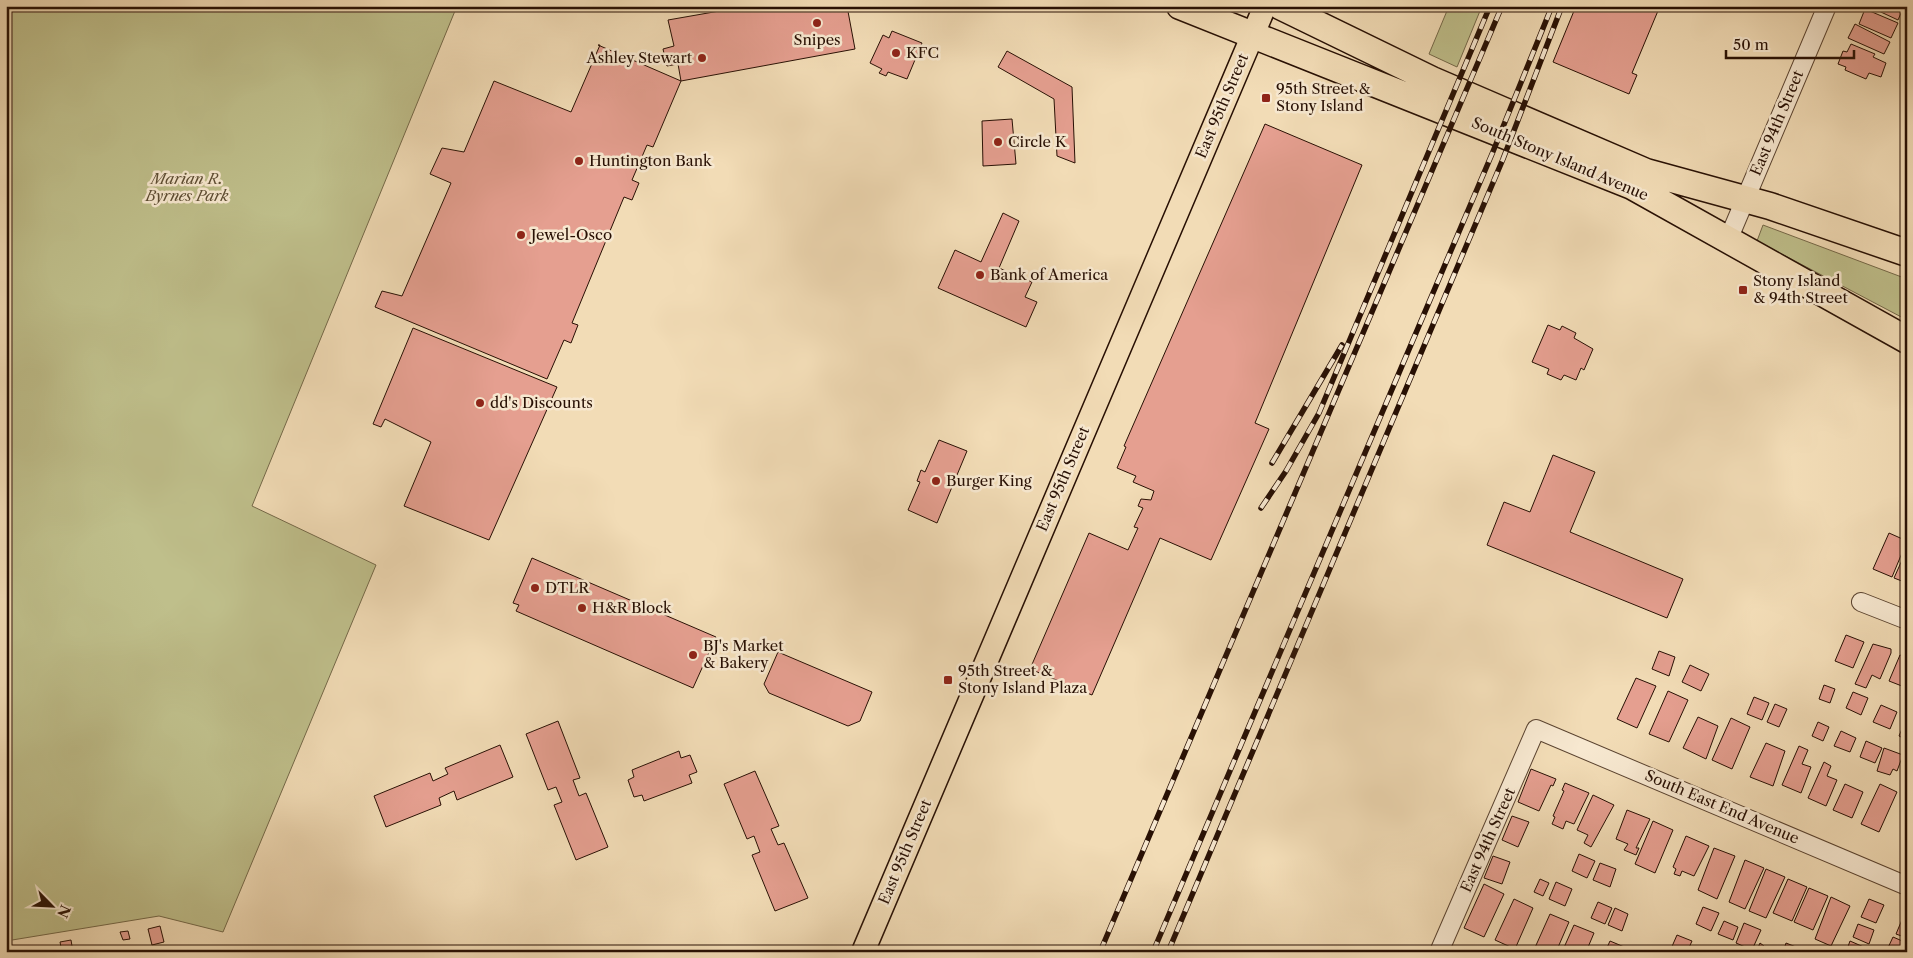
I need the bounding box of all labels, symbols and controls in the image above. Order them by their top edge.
marker: Snipes [811,17,823,29]
scale bar [1726,28,1853,60]
place label: Snipes [793,30,841,49]
text: 50 m [1733,35,1769,54]
place label: KFC [906,43,939,62]
marker: KFC [890,47,902,59]
place label: Ashley Stewart [586,48,693,67]
street label: East 95th Street [1191,50,1252,161]
marker: Ashley Stewart [696,52,708,64]
street label: East 94th Street [1746,67,1808,178]
place label: 95th Street & Stony Island [1276,79,1370,115]
marker: 95th Street & Stony Island [1260,92,1272,104]
street label: South Stony Island Avenue [1469,113,1651,204]
place label: Circle K [1008,132,1068,151]
marker: Circle K [992,136,1004,148]
place label: Huntington Bank [589,151,713,170]
marker: Huntington Bank [573,155,585,167]
park label: Marian R. Byrnes Park [144,169,229,205]
place label: Jewel-Osco [529,225,612,244]
marker: Jewel-Osco [515,229,527,241]
place label: Bank of America [990,265,1108,284]
marker: Bank of America [974,269,986,281]
place label: Stony Island & 94th Street [1753,271,1848,307]
marker: Stony Island & 94th Street [1737,284,1749,296]
place label: dd's Discounts [490,393,593,412]
marker: dd's Discounts [474,397,486,409]
street label: East 95th Street [1032,423,1093,534]
place label: Burger King [946,471,1032,490]
marker: Burger King [930,475,942,487]
place label: DTLR [545,578,590,597]
marker: DTLR [529,582,541,594]
place label: H&R Block [592,598,673,617]
marker: H&R Block [576,602,588,614]
place label: BJ's Market & Bakery [703,636,784,672]
marker: BJ's Market & Bakery [687,649,699,661]
place label: 95th Street & Stony Island Plaza [958,661,1087,697]
marker: 95th Street & Stony Island Plaza [942,674,954,686]
street label: South East End Avenue [1642,765,1802,848]
street label: East 94th Street [1456,784,1519,895]
street label: East 95th Street [874,796,935,907]
north arrow [28,880,78,930]
text: N [53,902,75,921]

